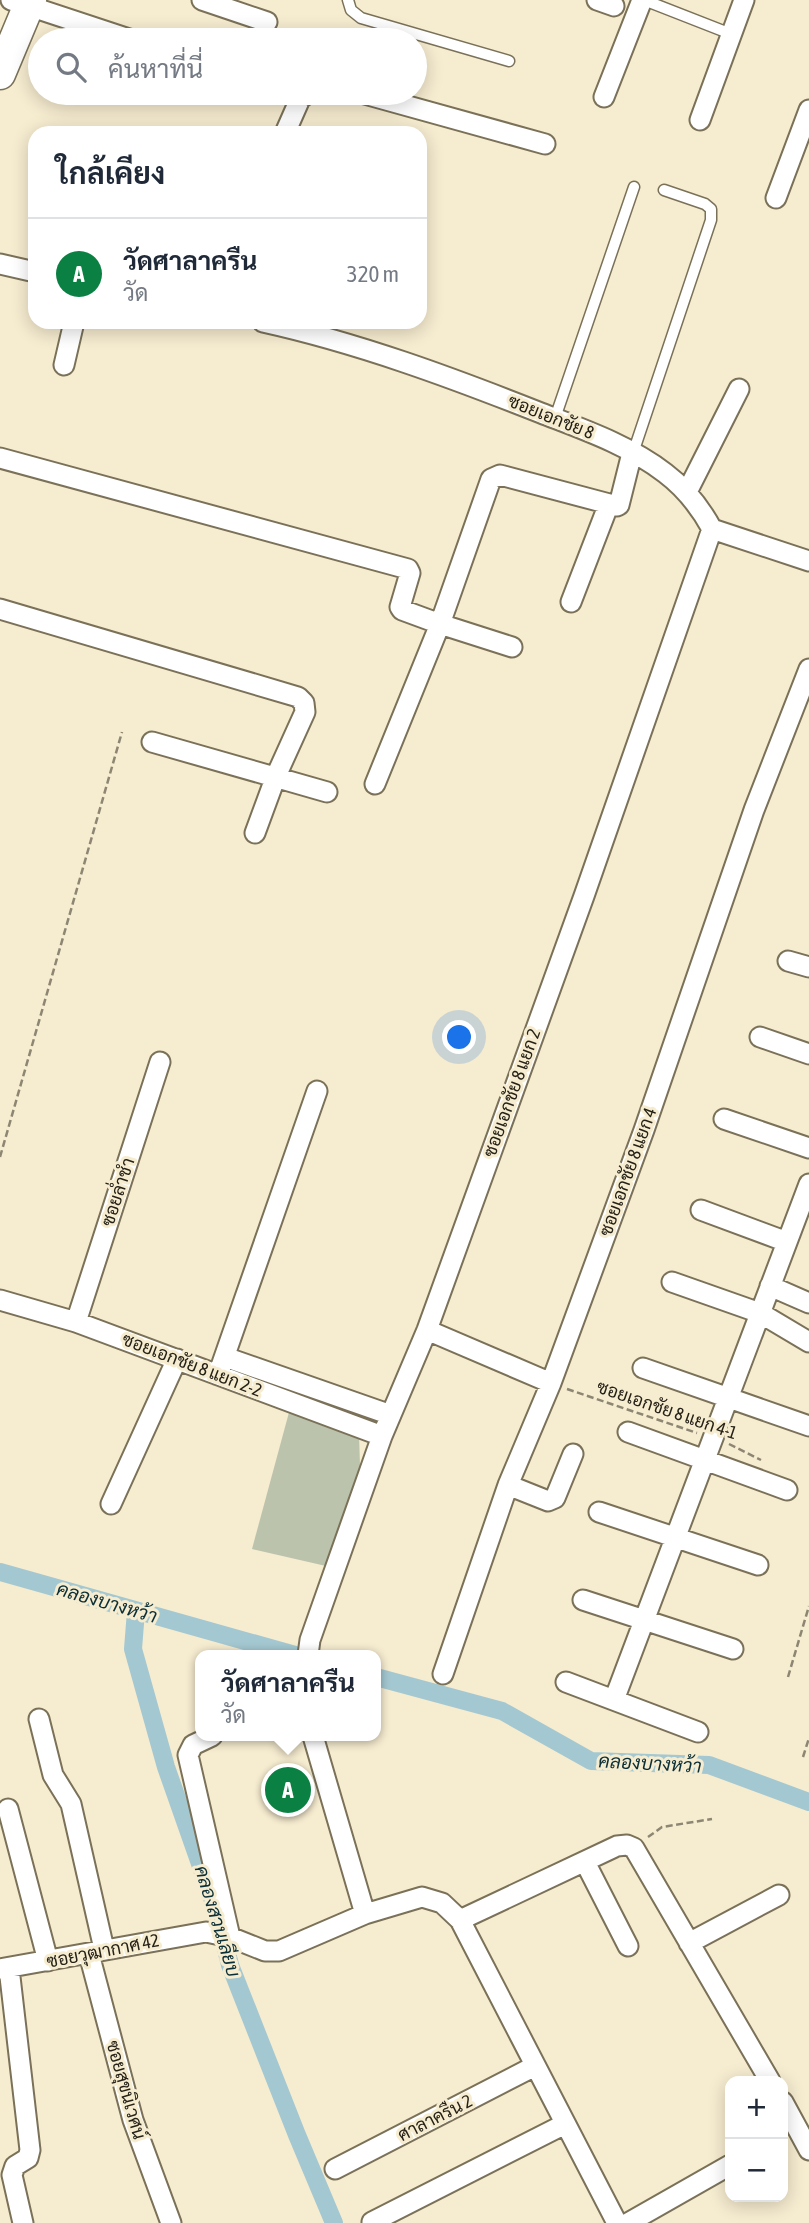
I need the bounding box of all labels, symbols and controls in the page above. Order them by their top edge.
search box [28,28,427,105]
icon: search [52,48,90,86]
text: ค้นหาที่นี่ [108,54,203,84]
text: ใกล้เคียง [56,156,165,190]
text: วัดศาลาครืน [123,246,257,276]
text: A [73,261,85,287]
text: 320 m [347,261,399,287]
text: วัด [123,280,148,306]
street label: ซอยเอกชัย 8 [505,390,597,443]
your location [442,1020,476,1054]
street label: ซอยเอกชัย 8 แยก 2 [479,1026,544,1160]
street label: ซอยเอกชัย 8 แยก 4 [595,1105,660,1239]
street label: ซอยล่ำชำ [93,1154,138,1229]
street label: ซอยเอกชัย 8 แยก 2-2 [119,1328,265,1401]
street label: ซอยเอกชัย 8 แยก 4-1 [594,1376,740,1443]
water label: คลองบางหว้า [54,1577,160,1627]
popup [195,1650,381,1741]
text: วัดศาลาครืน [221,1668,355,1698]
text: วัด [221,1702,246,1728]
water label: คลองบางหว้า [598,1749,702,1777]
pin: A [265,1764,311,1816]
water label: คลองสวนเลียบ [191,1862,246,1979]
street label: ซอยวุฒากาศ 42 [45,1929,161,1974]
street label: ซอยสุขนิเวศน์ [100,2038,153,2142]
map controls [725,2076,788,2202]
button: + [725,2076,788,2139]
street label: ศาลาครืน 2 [394,2089,475,2145]
button: − [725,2139,788,2202]

